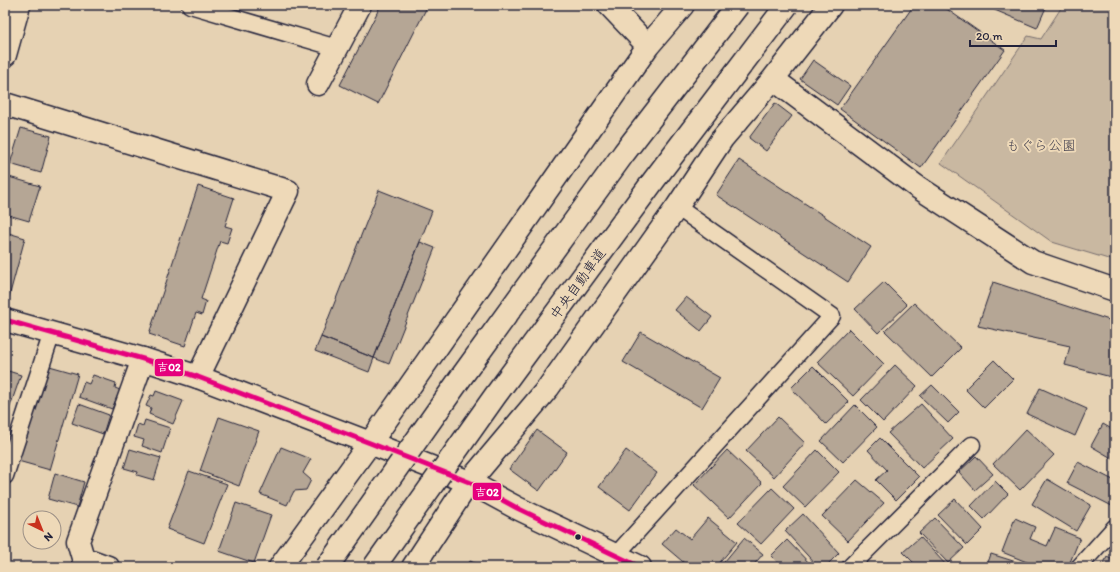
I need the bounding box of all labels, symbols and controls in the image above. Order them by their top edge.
scale bar [970,22,1056,48]
text: 20 m [976,29,1003,43]
park label: もぐら公園 [1006,137,1076,154]
street label: 中央自動車道 [546,245,610,323]
line badge: 吉02 [154,358,184,377]
text: 吉02 [157,361,181,374]
line badge: 吉02 [472,482,502,501]
text: 吉02 [475,486,499,499]
north arrow [22,510,62,550]
text: N [41,530,56,544]
unlabelled marker [573,532,583,542]

